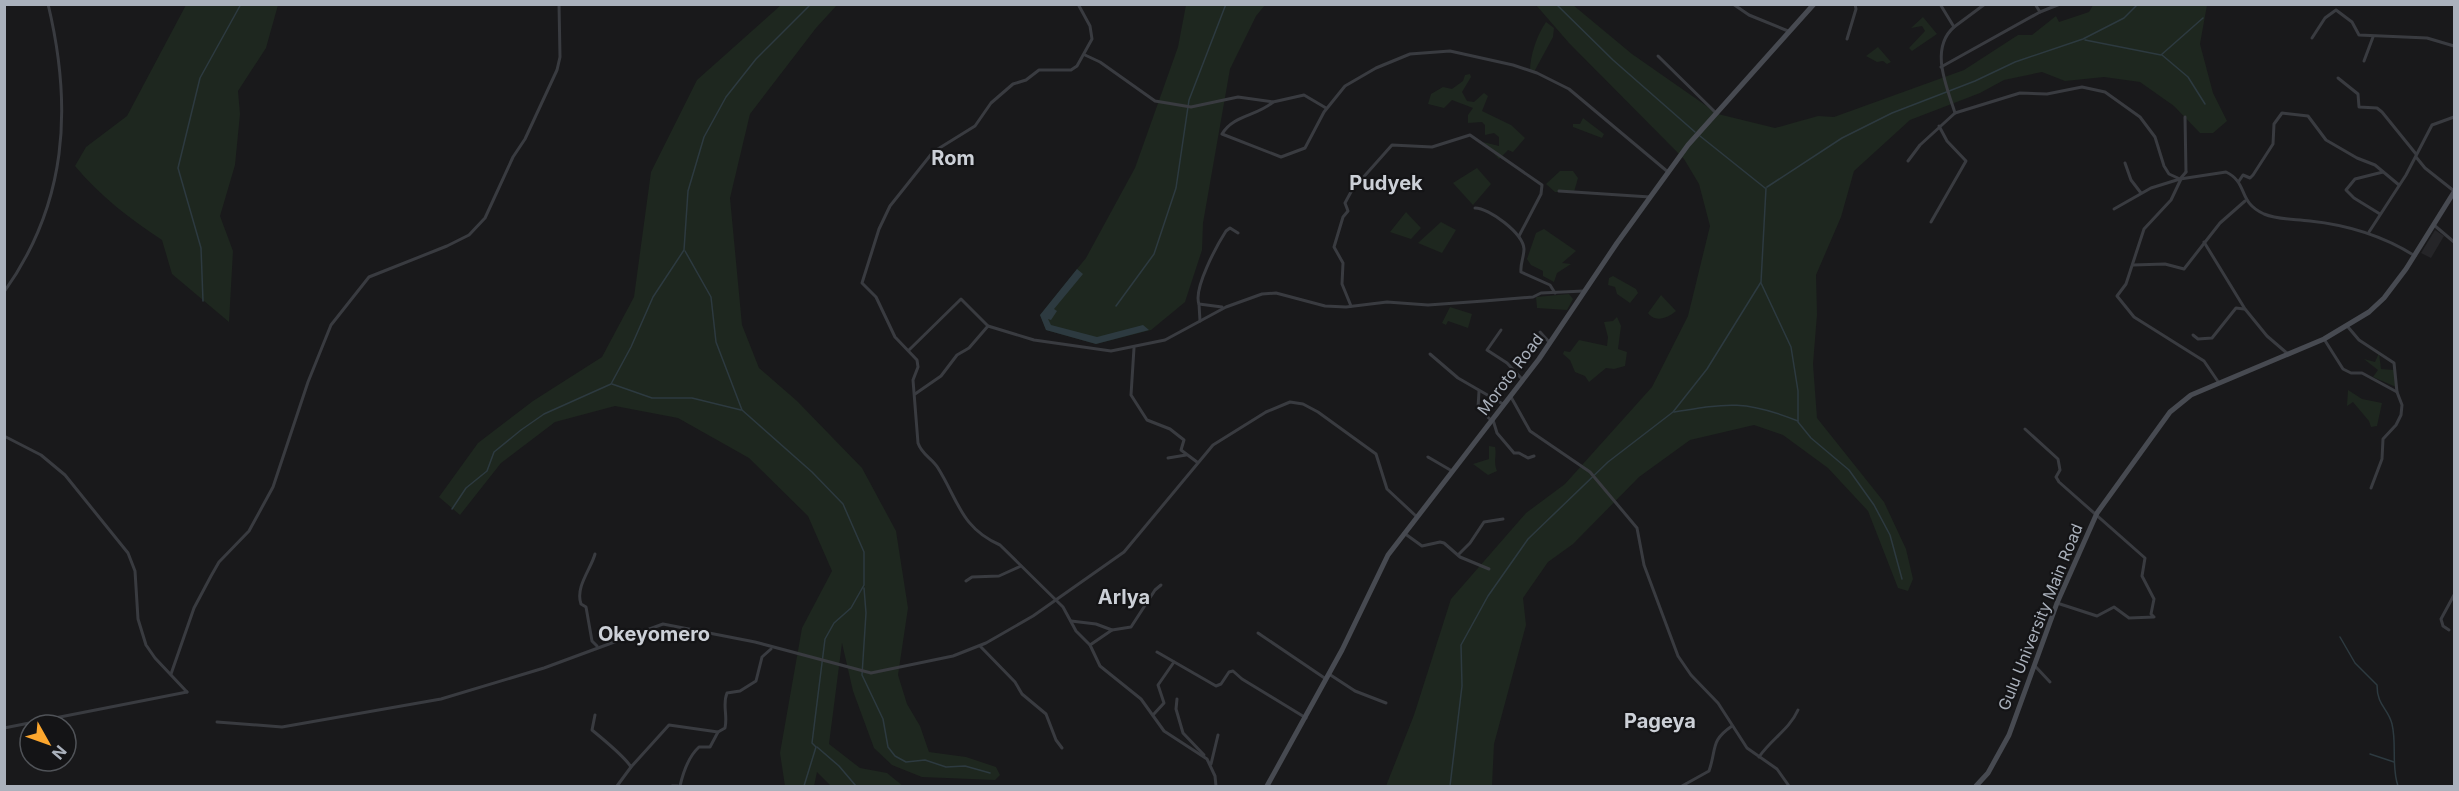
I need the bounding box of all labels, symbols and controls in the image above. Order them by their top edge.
district label: Rom [931,146,975,170]
district label: Pudyek [1349,171,1423,195]
street label: Moroto Road [1473,329,1547,419]
street label: Gulu University Main Road [1993,521,2087,713]
district label: Arlya [1098,585,1150,609]
district label: Okeyomero [598,622,710,646]
district label: Pageya [1624,709,1696,733]
north arrow [18,713,78,773]
text: N [48,742,71,764]

